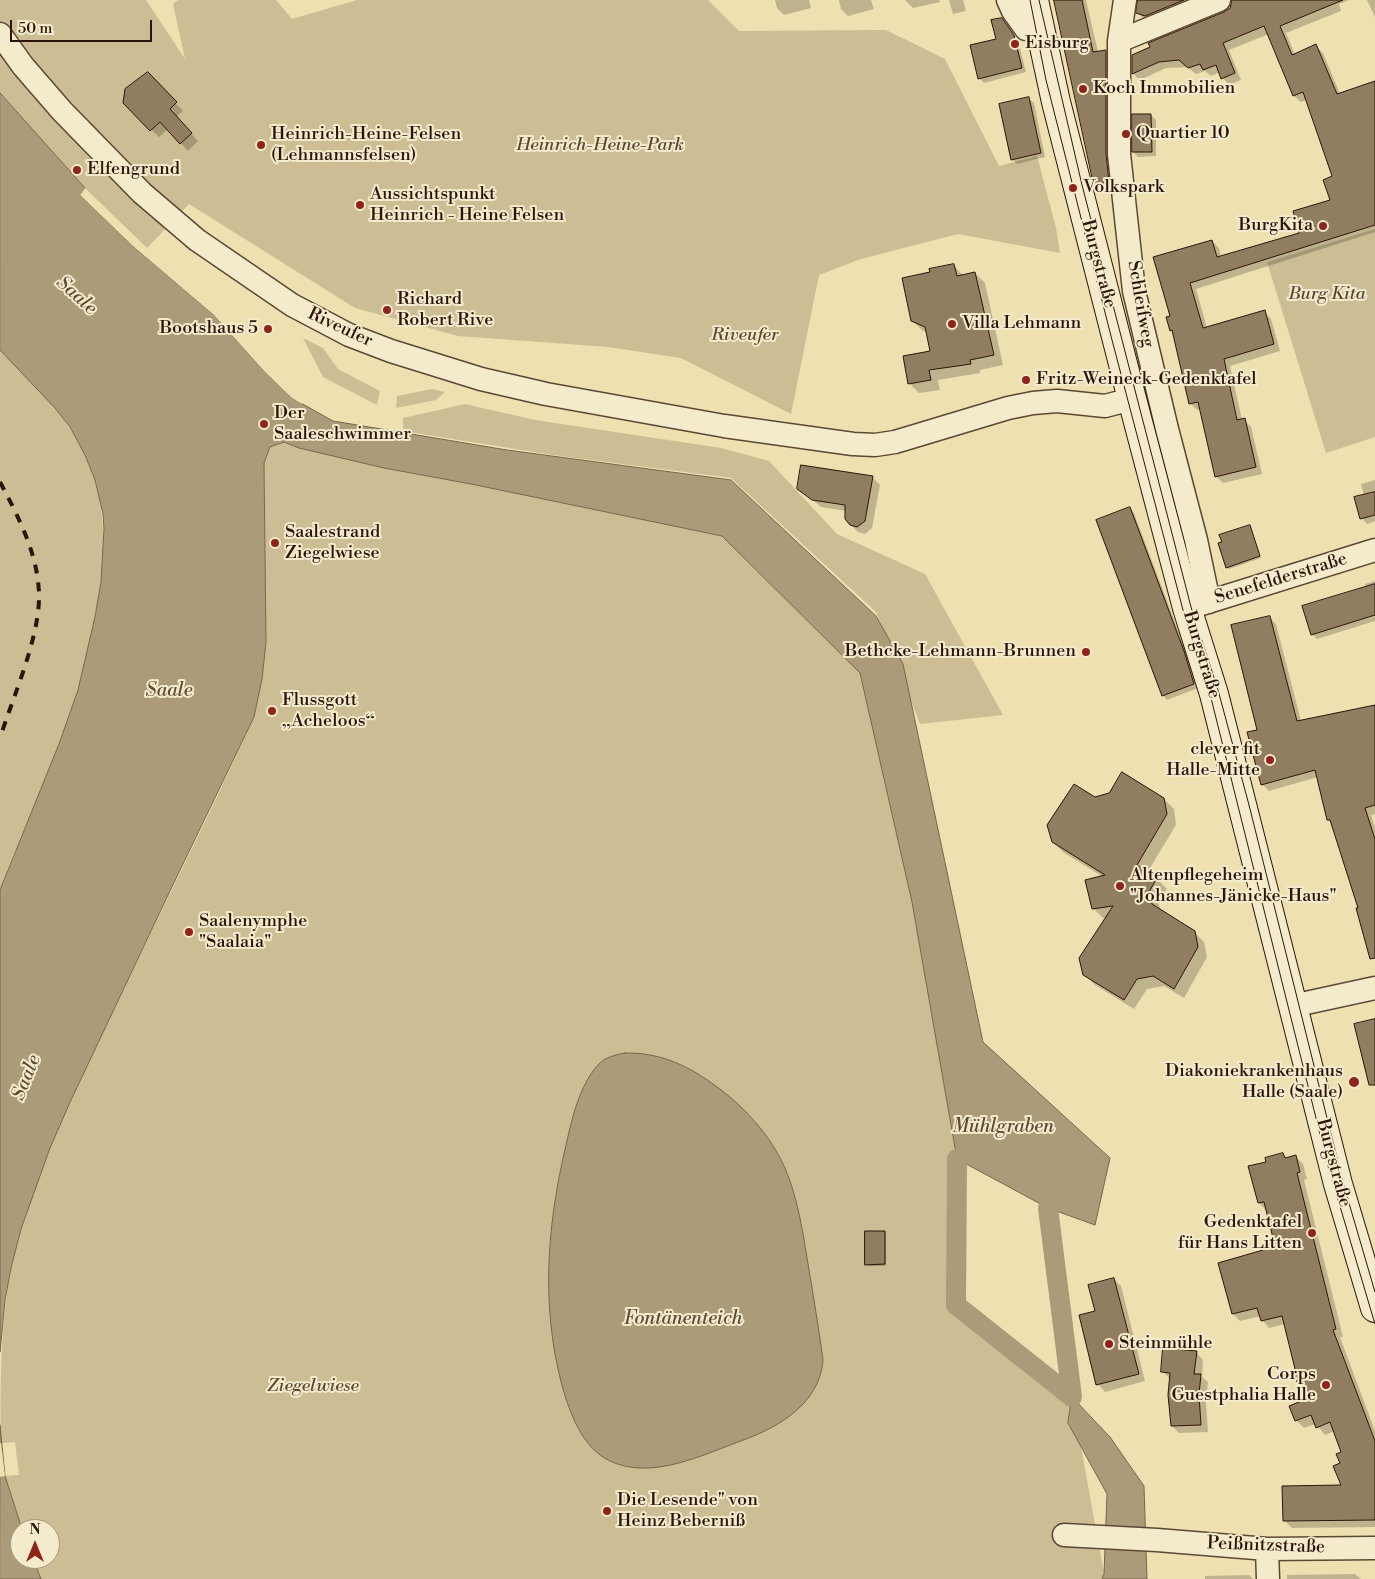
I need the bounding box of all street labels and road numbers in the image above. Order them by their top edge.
street label: Burgstraße [1076,218,1120,310]
street label: Schleifweg [1122,259,1158,349]
street label: Riveufer [304,304,376,352]
street label: Senefelderstraße [1212,549,1350,609]
street label: Burgstraße [1177,609,1225,701]
street label: Burgstraße [1311,1117,1355,1209]
street label: Peißnitzstraße [1207,1533,1325,1559]

